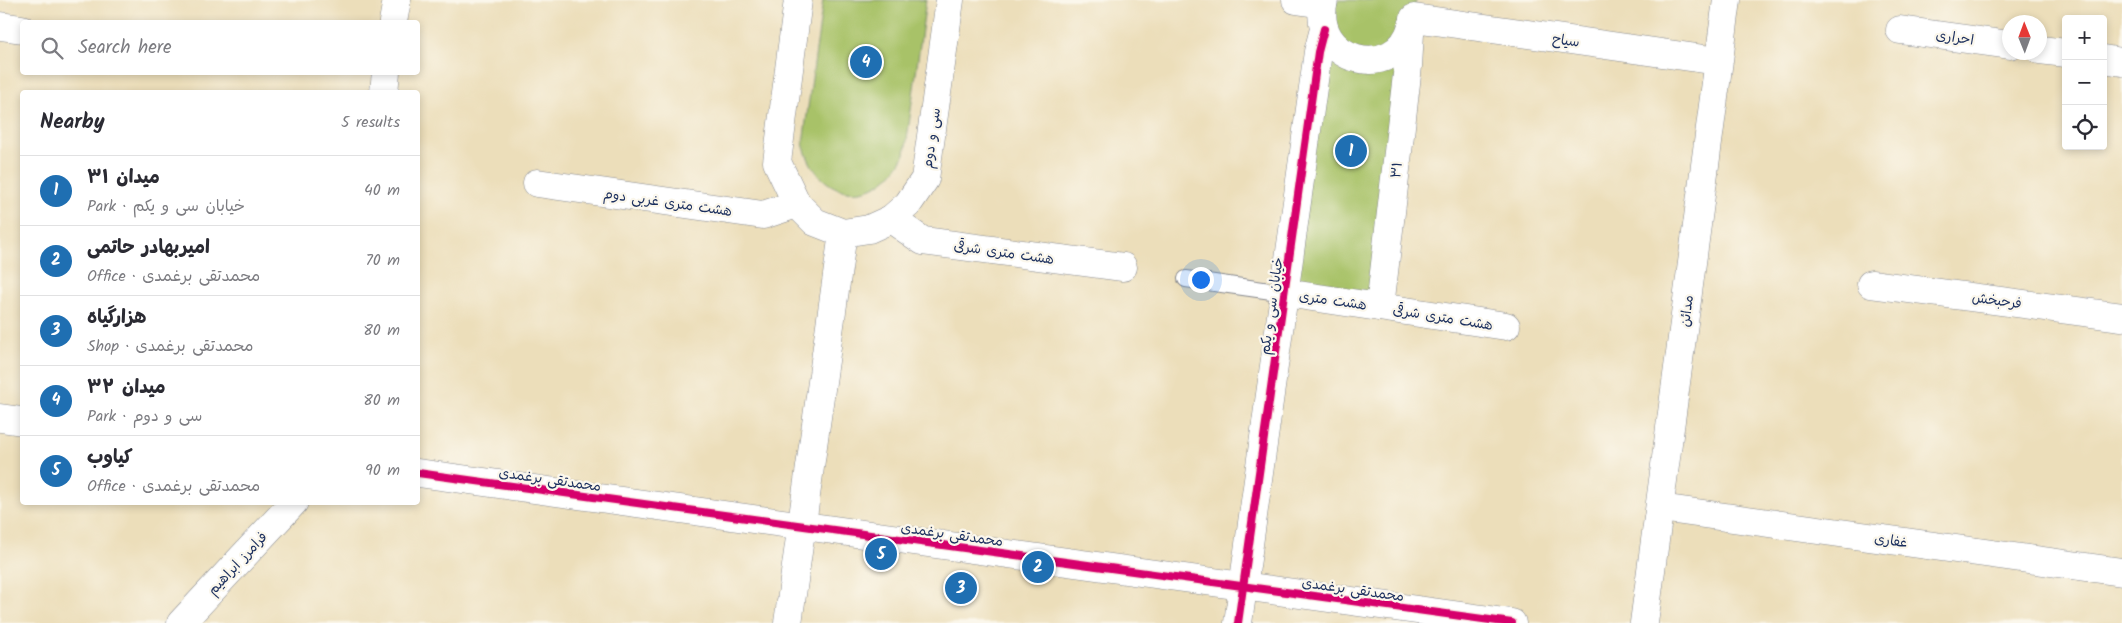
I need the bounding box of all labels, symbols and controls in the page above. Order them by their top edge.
north arrow [2002,15,2047,60]
map controls [2062,15,2107,150]
button: + [2062,15,2107,60]
search box [20,20,420,75]
street label: احراری [1934,24,1975,52]
street label: سیاح [1551,28,1581,54]
text: Search here [78,33,172,63]
icon: search [38,34,66,62]
pin: 4 [850,43,882,81]
button: − [2062,60,2107,105]
button: locate [2062,105,2107,150]
text: Nearby [40,106,105,139]
street label: سی و دوم [917,106,947,170]
text: 5 results [341,110,400,135]
pin: 1 [1335,132,1367,170]
street label: ۳۱ [1385,161,1409,180]
text: میدان ۳۱ [87,163,160,193]
text: 1 [54,178,58,203]
text: 40 m [364,178,400,203]
street label: هشت متری غربی دوم [602,183,734,223]
text: Park · خیابان سی و یکم [87,194,245,219]
text: امیربهادر حاتمی [87,233,210,263]
street label: هشت متری شرقی [952,235,1056,271]
text: 2 [51,248,61,273]
text: 70 m [365,248,400,273]
street label: خیابان سی و یکم [1254,256,1290,356]
text: Office · محمدتقی برغمدی [87,264,260,289]
your location [1188,267,1214,293]
street label: هشت متری [1298,285,1368,317]
street label: فرحبخش [1971,287,2023,315]
street label: مدائن [1674,294,1700,328]
street label: هشت متری شرقی [1391,299,1495,337]
text: هزارگیاه [87,303,146,333]
text: 3 [52,318,60,343]
text: 80 m [363,318,400,343]
text: Shop · محمدتقی برغمدی [87,334,253,359]
text: میدان ۳۲ [87,373,166,403]
text: 4 [52,388,60,413]
text: 80 m [363,388,400,413]
text: Park · سی و دوم [87,404,202,429]
text: کیاوب [87,443,133,473]
text: 5 [52,458,60,483]
text: 90 m [365,458,400,483]
street label: محمدتقی برغمدی [497,462,602,498]
text: Office · محمدتقی برغمدی [87,474,260,499]
street label: محمدتقی برغمدی [899,517,1004,553]
street label: فرامرز ابراهیم [202,527,273,600]
street label: غفاری [1873,528,1909,554]
pin: 5 [865,535,897,573]
pin: 2 [1022,548,1054,586]
pin: 3 [945,569,977,607]
street label: محمدتقی برغمدی [1300,572,1405,608]

